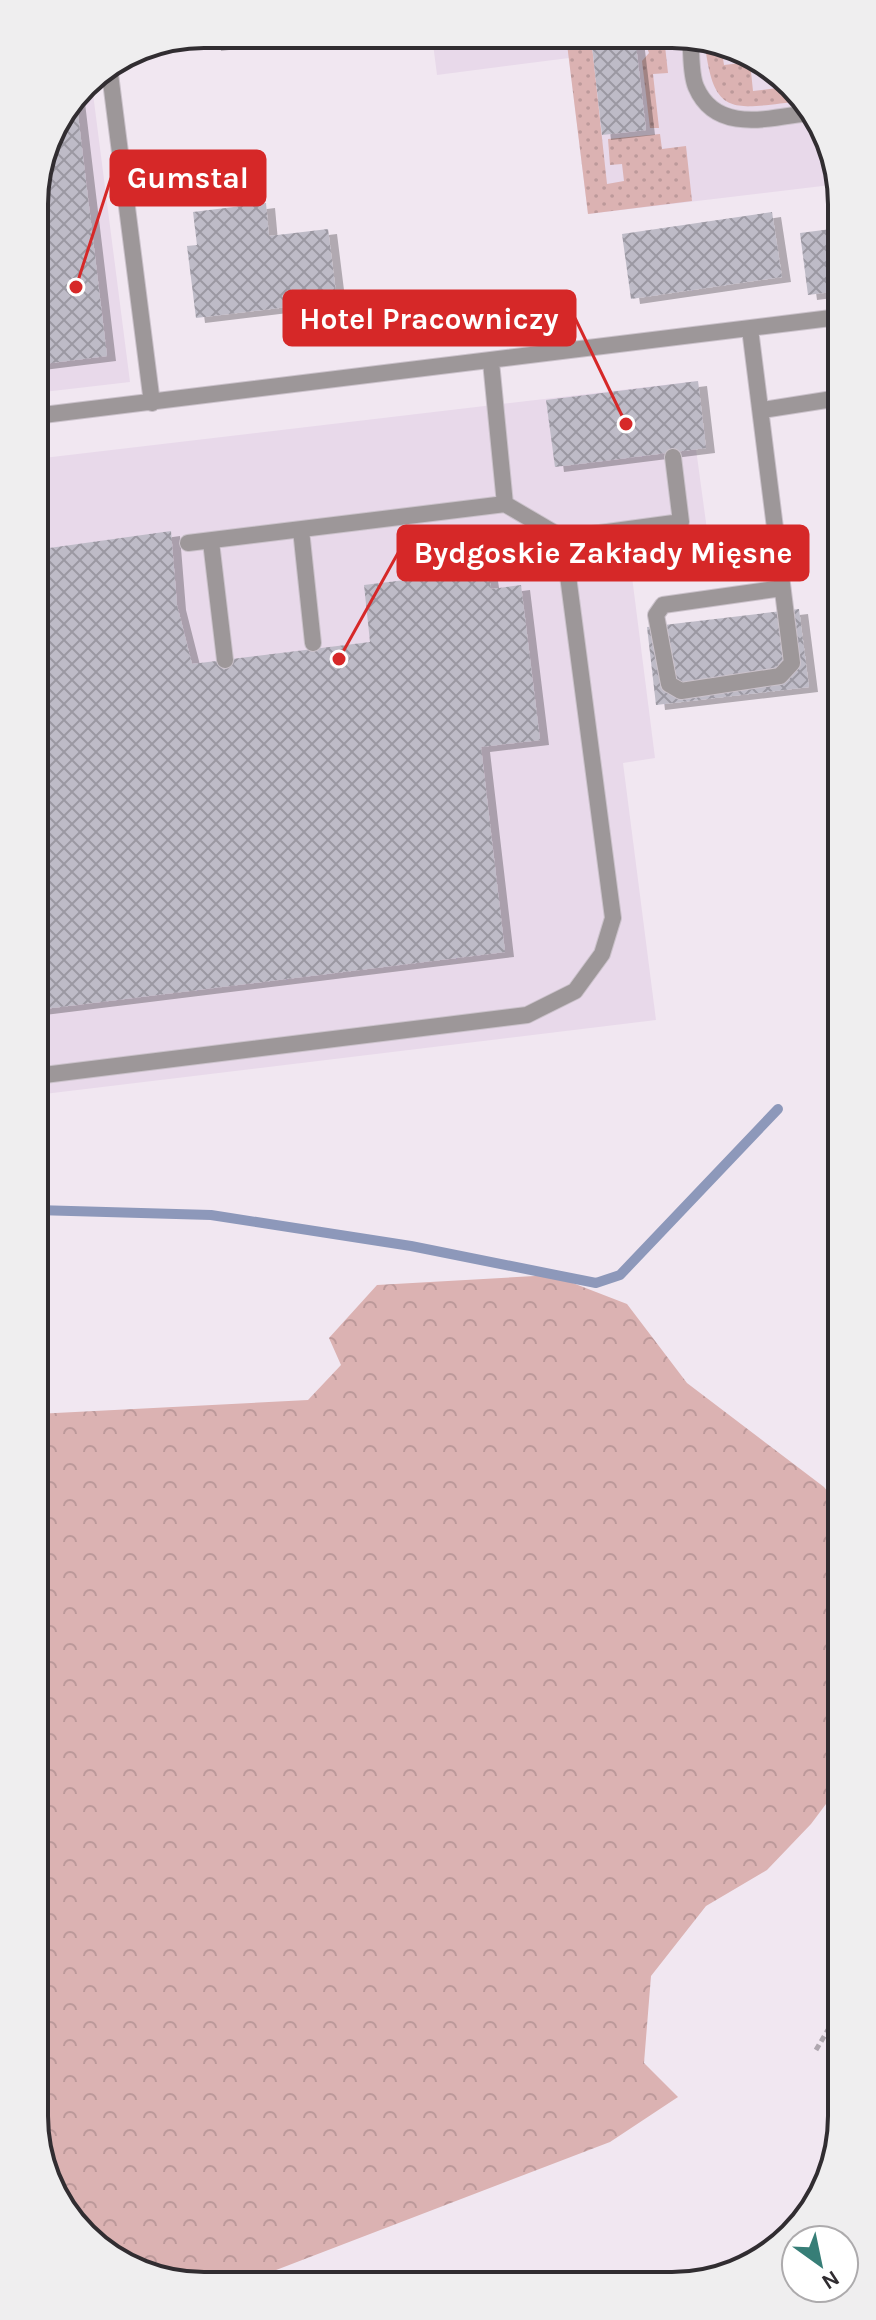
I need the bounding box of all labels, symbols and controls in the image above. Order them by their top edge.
callout: Gumstal [111,151,265,205]
text: Gumstal [127,160,249,196]
callout: Hotel Pracowniczy [284,291,575,345]
text: Hotel Pracowniczy [299,301,559,337]
callout: Bydgoskie Zakłady Mięsne [398,526,808,580]
text: Bydgoskie Zakłady Mięsne [414,535,792,571]
north arrow [780,2224,860,2304]
text: N [817,2265,844,2295]

